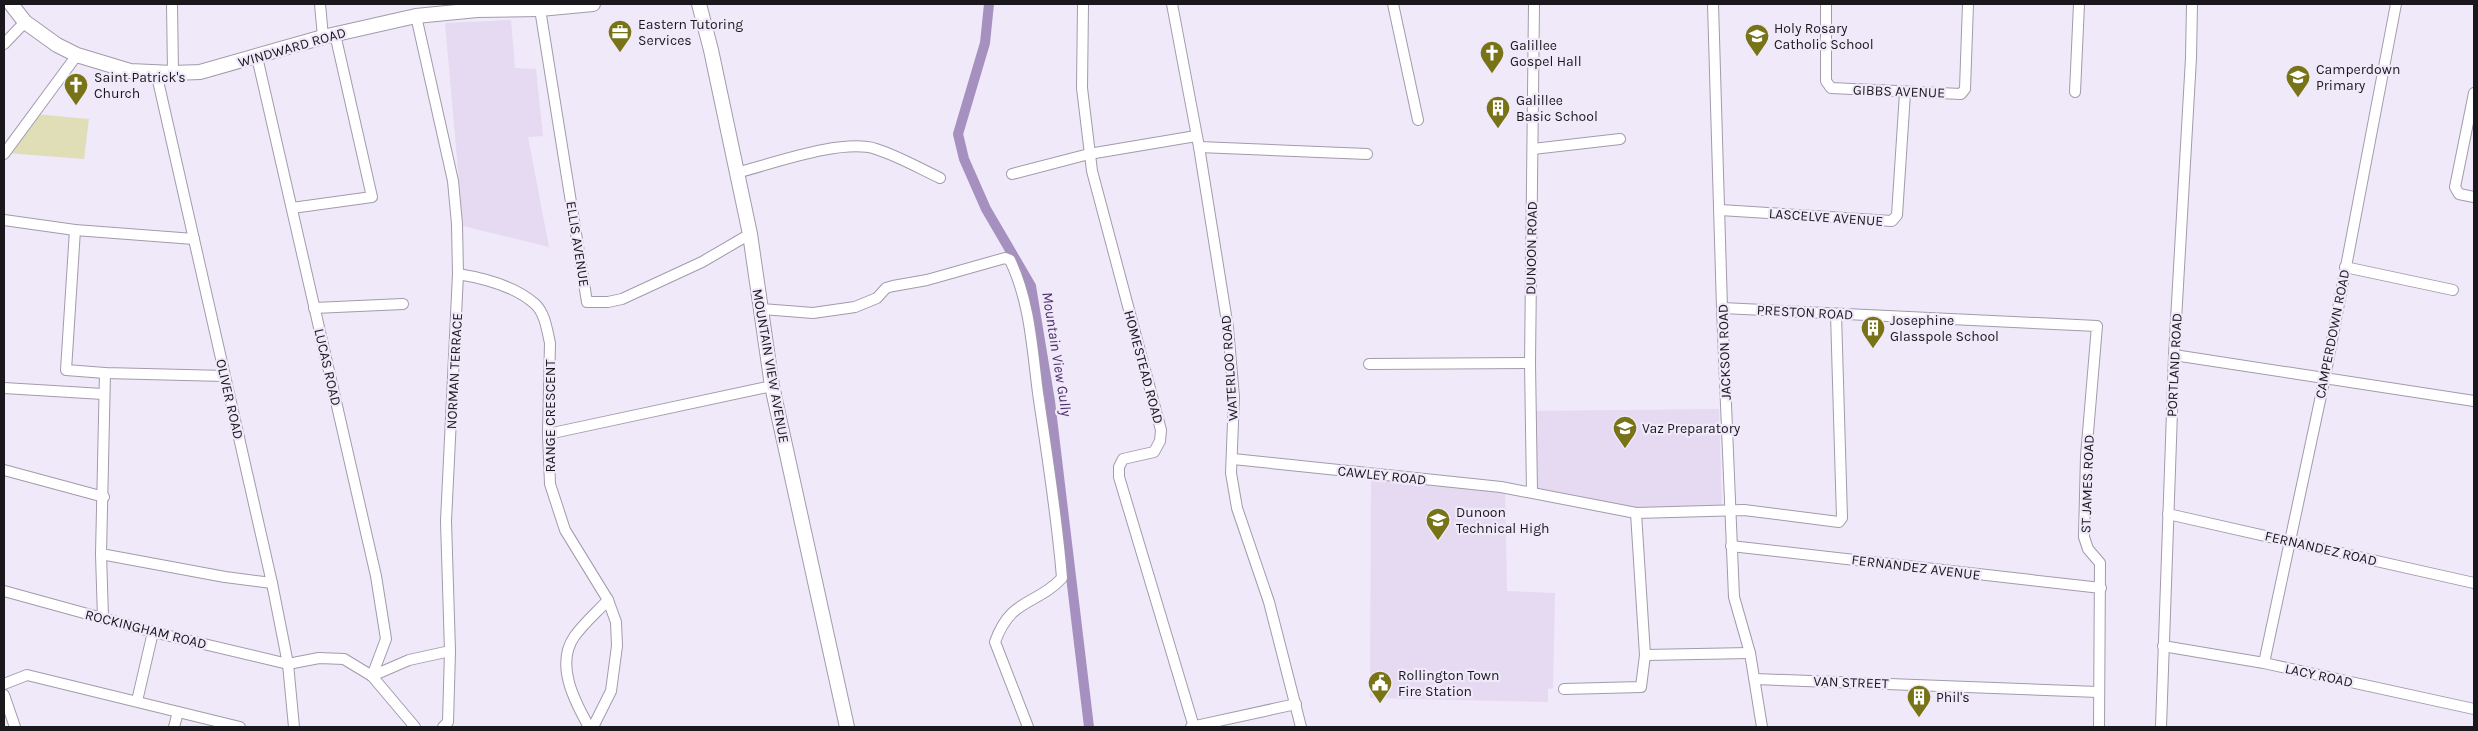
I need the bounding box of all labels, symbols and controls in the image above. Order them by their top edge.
place label: Eastern Tutoring Services [638,16,743,49]
office icon: Eastern Tutoring Services [607,19,633,53]
place label: Holy Rosary Catholic School [1774,20,1874,53]
school or university icon: Holy Rosary Catholic School [1744,23,1770,57]
street label: WINDWARD ROAD [236,24,348,71]
place label: Galillee Gospel Hall [1510,37,1582,70]
church icon: Galillee Gospel Hall [1479,40,1505,74]
place label: Camperdown Primary [2316,61,2400,94]
school or university icon: Camperdown Primary [2285,64,2311,98]
place label: Saint Patrick's Church [94,69,186,102]
church icon: Saint Patrick's Church [63,72,89,106]
street label: GIBBS AVENUE [1853,81,1945,102]
place label: Galillee Basic School [1516,92,1598,125]
building icon: Galillee Basic School [1485,95,1511,129]
street label: ELLIS AVENUE [562,200,593,288]
street label: DUNOON ROAD [1522,201,1541,295]
street label: LASCELVE AVENUE [1768,205,1884,230]
street label: CAMPERDOWN ROAD [2312,268,2353,400]
street label: MOUNTAIN VIEW AVENUE [749,288,792,445]
water label: Mountain View Gully [1038,291,1076,418]
street label: PRESTON ROAD [1756,301,1854,324]
street label: JACKSON ROAD [1714,304,1735,400]
street label: HOMESTEAD ROAD [1120,308,1167,426]
street label: NORMAN TERRACE [443,312,466,430]
place label: Josephine Glasspole School [1890,312,1999,345]
street label: PORTLAND ROAD [2163,313,2186,417]
street label: WATERLOO ROAD [1217,315,1242,421]
building icon: Josephine Glasspole School [1860,315,1886,349]
street label: LUCAS ROAD [310,327,345,408]
street label: OLIVER ROAD [212,357,247,441]
street label: RANGE CRESCENT [542,360,559,472]
school or university icon: Vaz Preparatory [1612,415,1638,449]
place label: Vaz Preparatory [1642,420,1741,437]
street label: ST JAMES ROAD [2077,434,2098,534]
street label: CAWLEY ROAD [1337,462,1427,489]
place label: Dunoon Technical High [1456,504,1550,537]
school or university icon: Dunoon Technical High [1425,507,1451,541]
street label: FERNANDEZ ROAD [2263,527,2379,570]
street label: FERNANDEZ AVENUE [1851,551,1981,584]
street label: ROCKINGHAM ROAD [83,606,208,653]
street label: LACY ROAD [2283,660,2354,691]
place label: Rollington Town Fire Station [1398,667,1499,700]
public building icon: Rollington Town Fire Station [1367,670,1393,704]
street label: VAN STREET [1813,673,1889,692]
building icon: Phil's [1906,684,1932,718]
place label: Phil's [1936,689,1970,706]

